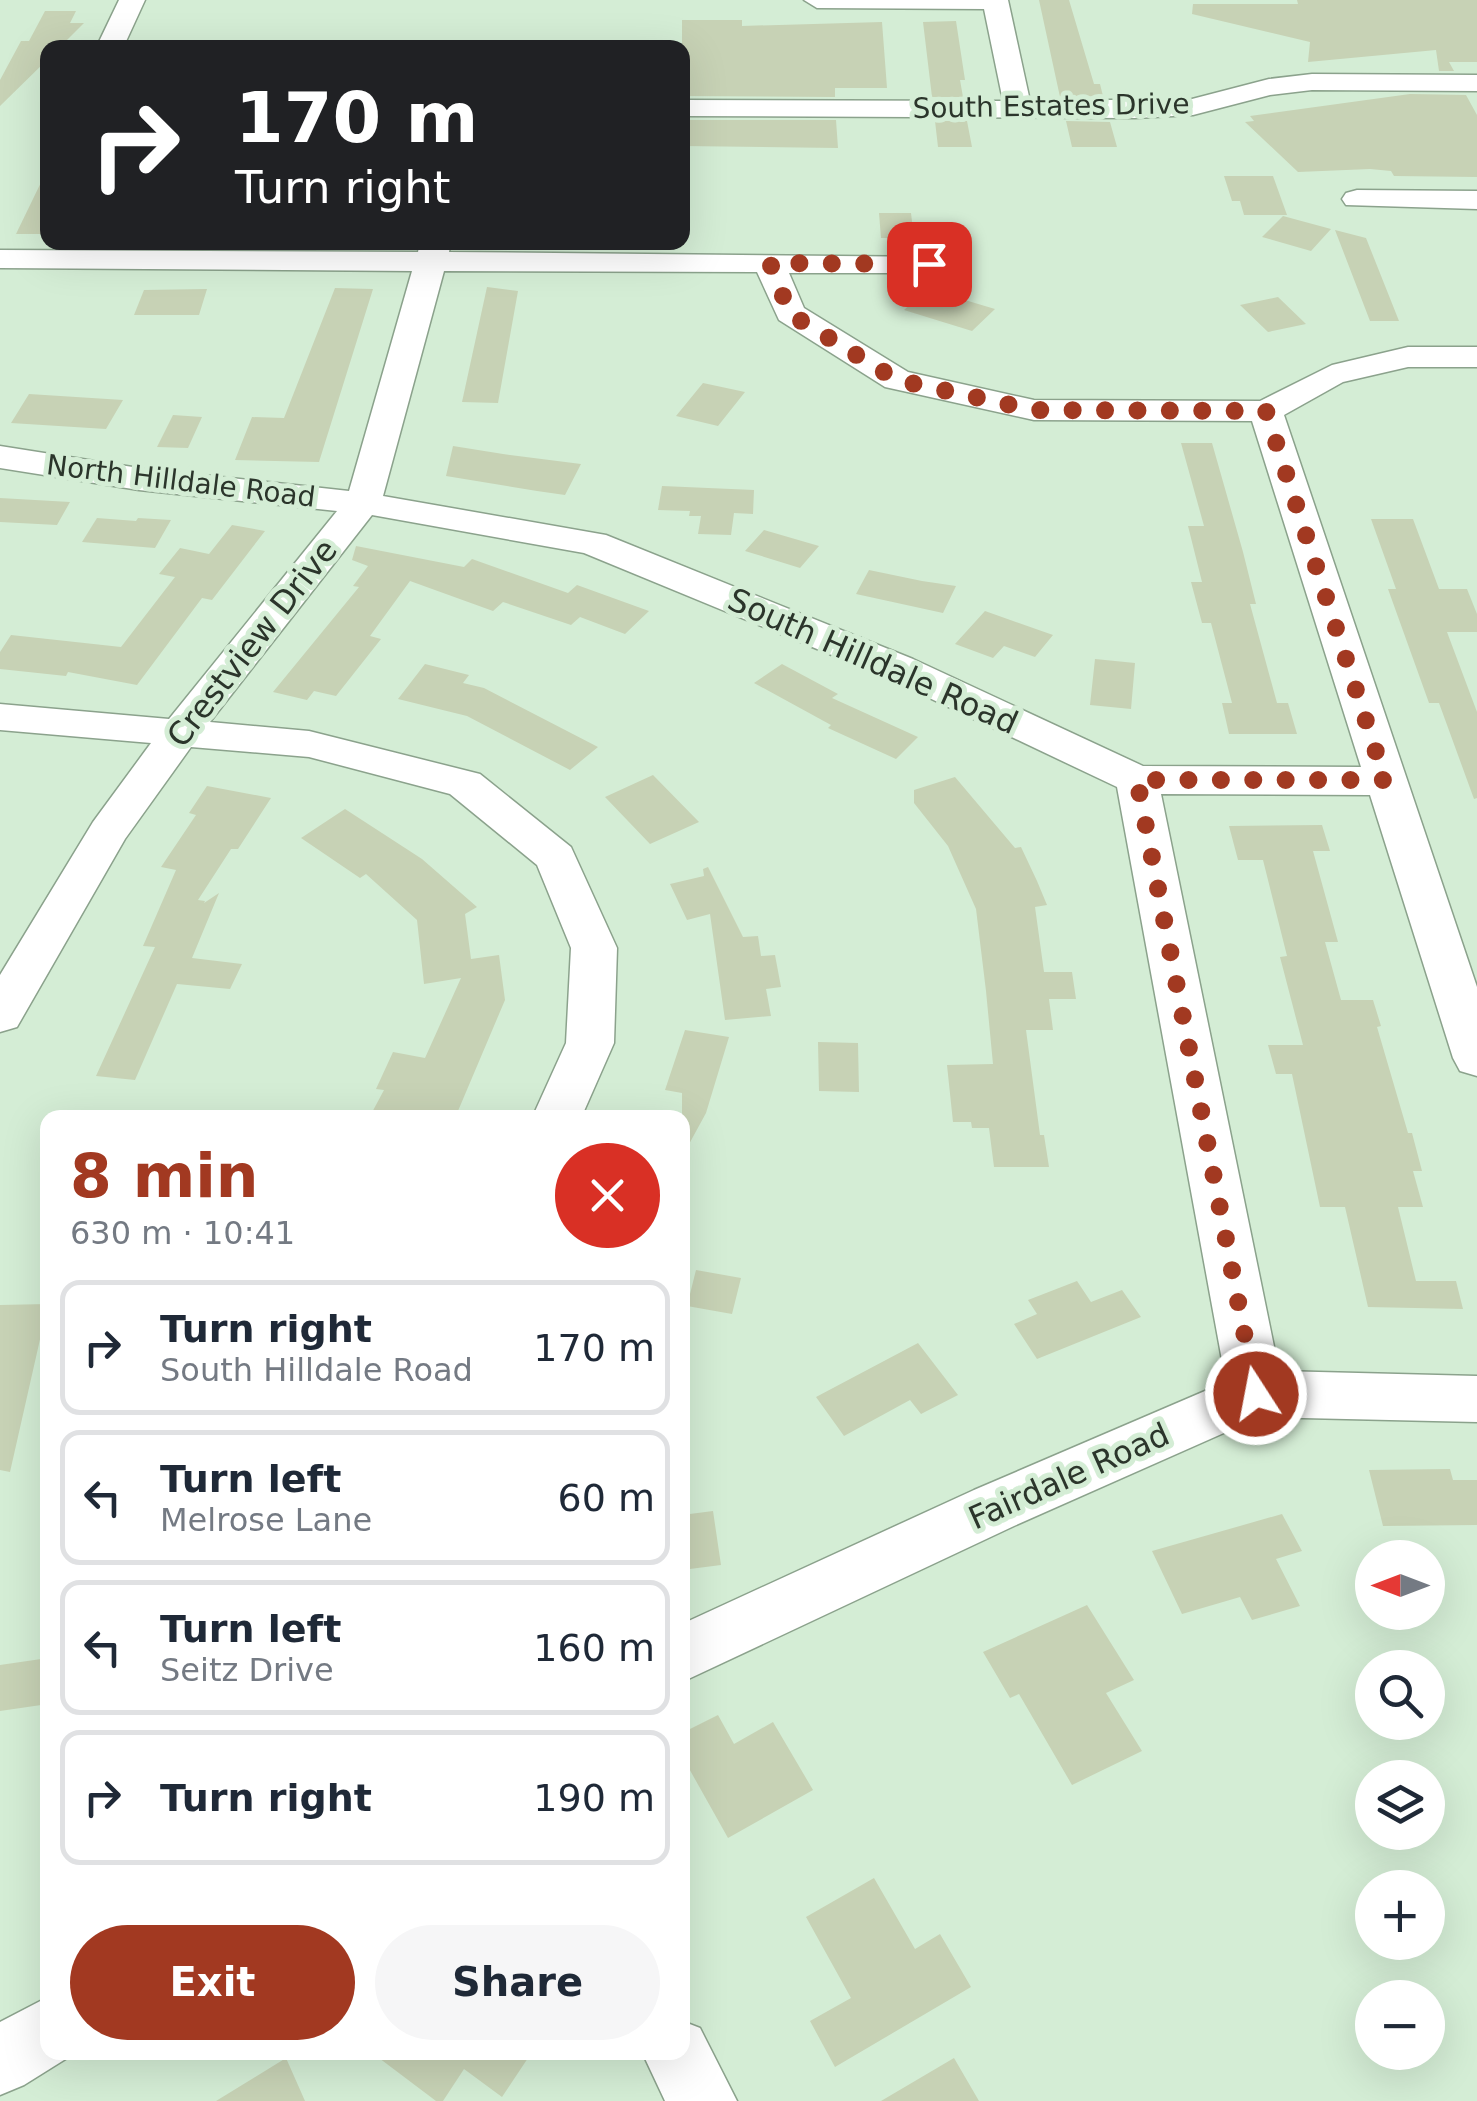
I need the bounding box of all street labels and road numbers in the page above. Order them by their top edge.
street label: South Estates Drive [912,87,1190,125]
street label: North Hilldale Road [45,448,317,514]
street label: Crestview Drive [159,532,345,754]
street label: South Hilldale Road [722,580,1024,742]
street label: Fairdale Road [963,1415,1175,1537]

